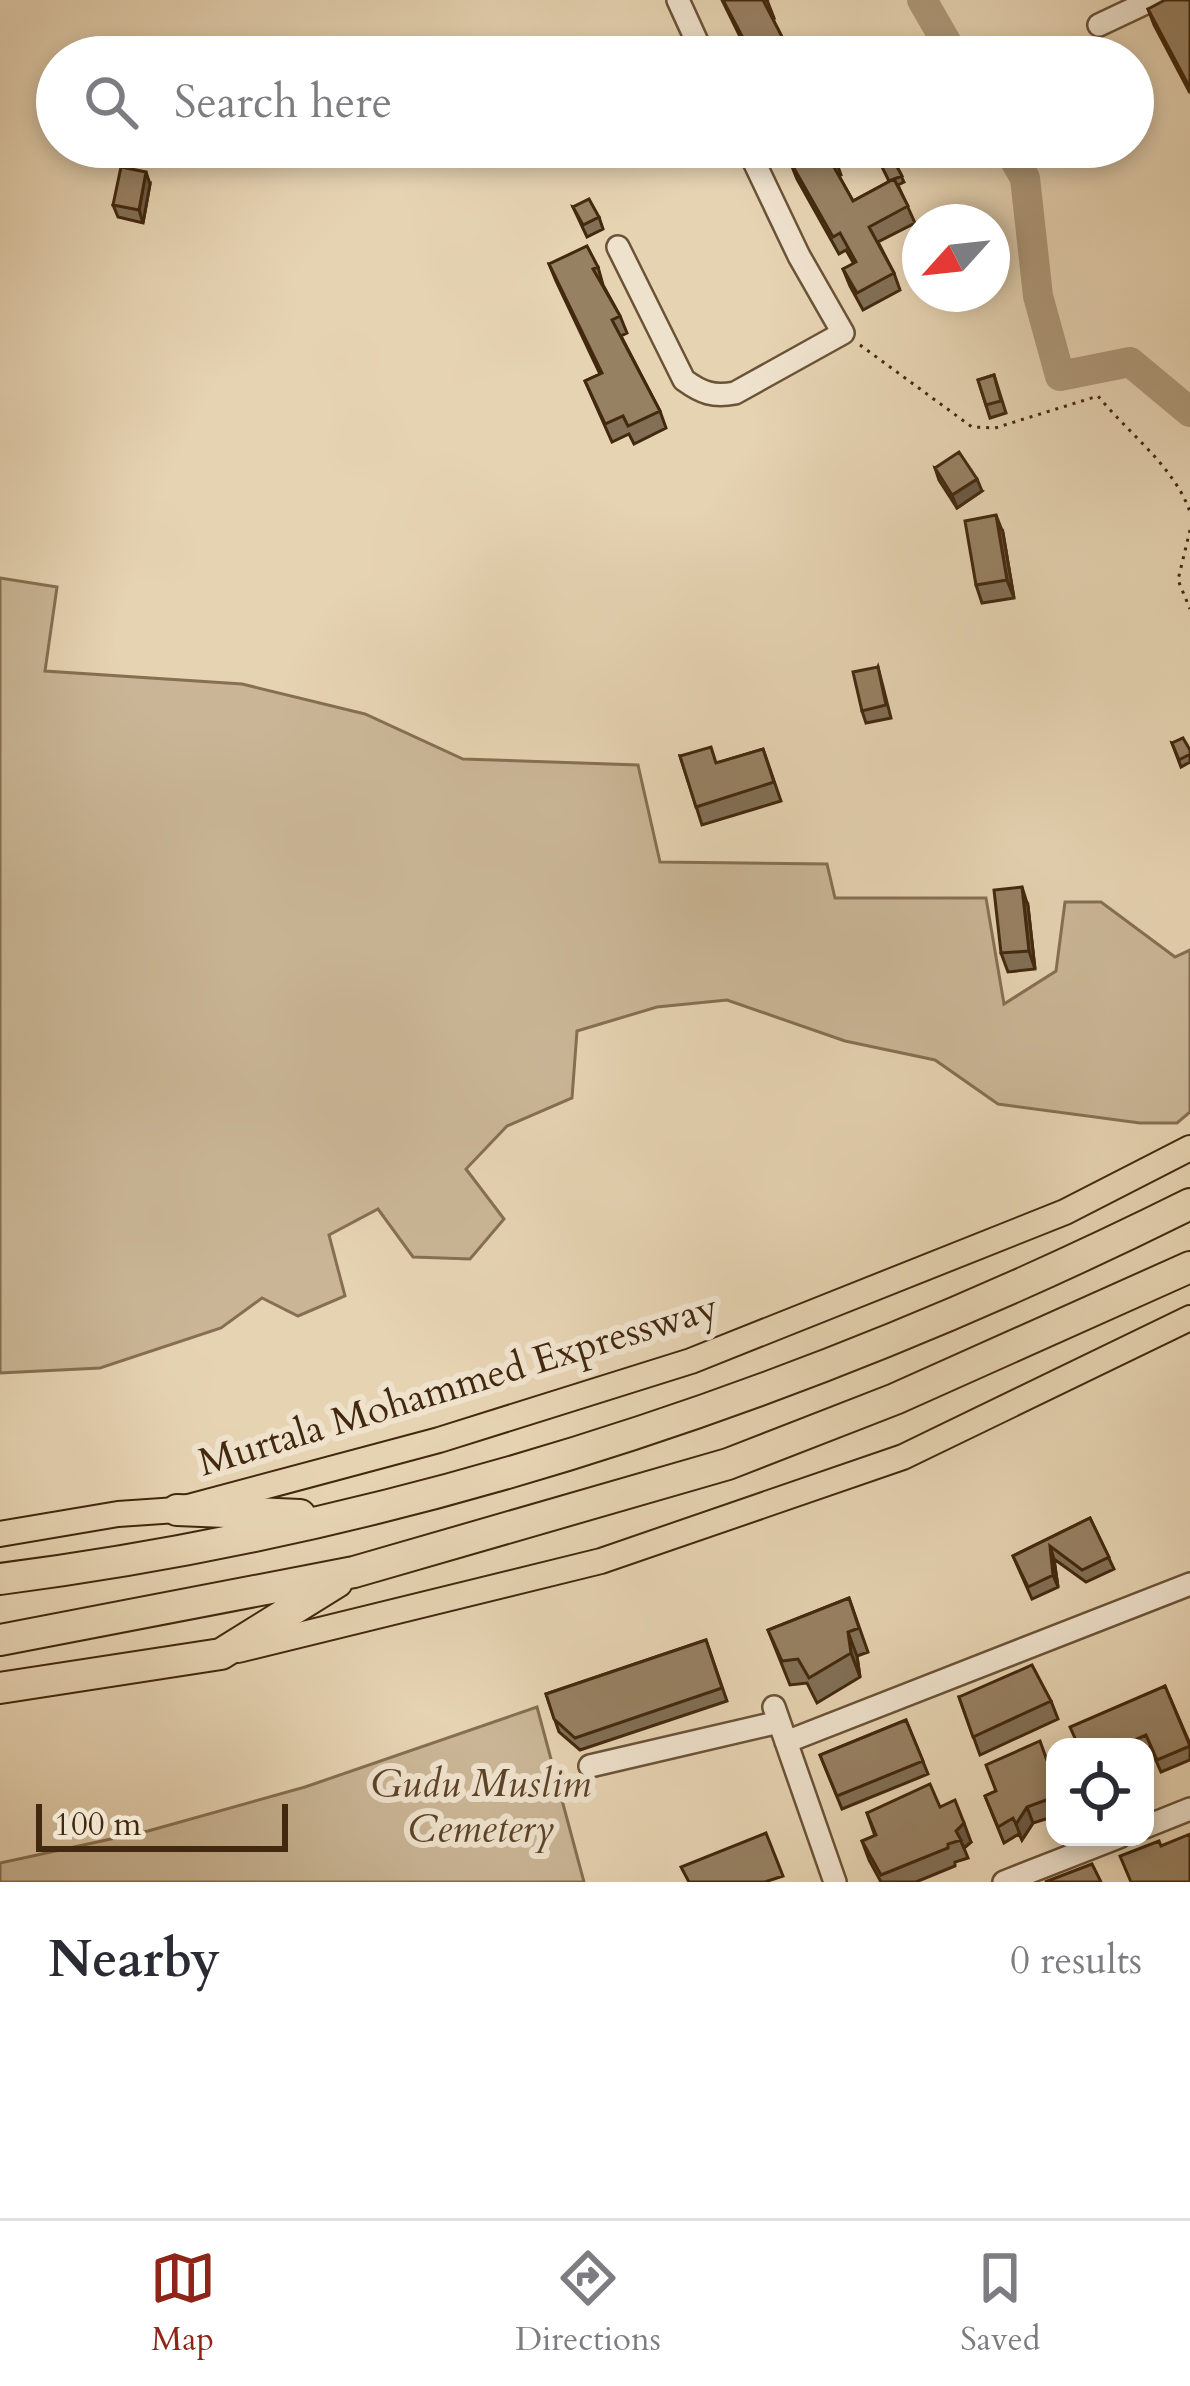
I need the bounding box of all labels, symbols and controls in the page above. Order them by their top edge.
search box [36,36,1154,168]
icon: search [78,69,144,135]
text: Search here [174,72,392,133]
north arrow [902,204,1010,312]
street label: Murtala Mohammed Expressway [192,1281,725,1489]
map controls [1046,1738,1154,1846]
button: locate [1046,1738,1154,1846]
park label: Gudu Muslim Cemetery [371,1757,591,1855]
scale bar [36,1798,288,1851]
text: 100 m [54,1802,141,1847]
text: Nearby [48,1925,220,1995]
text: 0 results [1010,1934,1142,1987]
tab: Map [150,2245,216,2362]
tab: Directions [515,2245,661,2362]
tab: Saved [960,2245,1040,2362]

